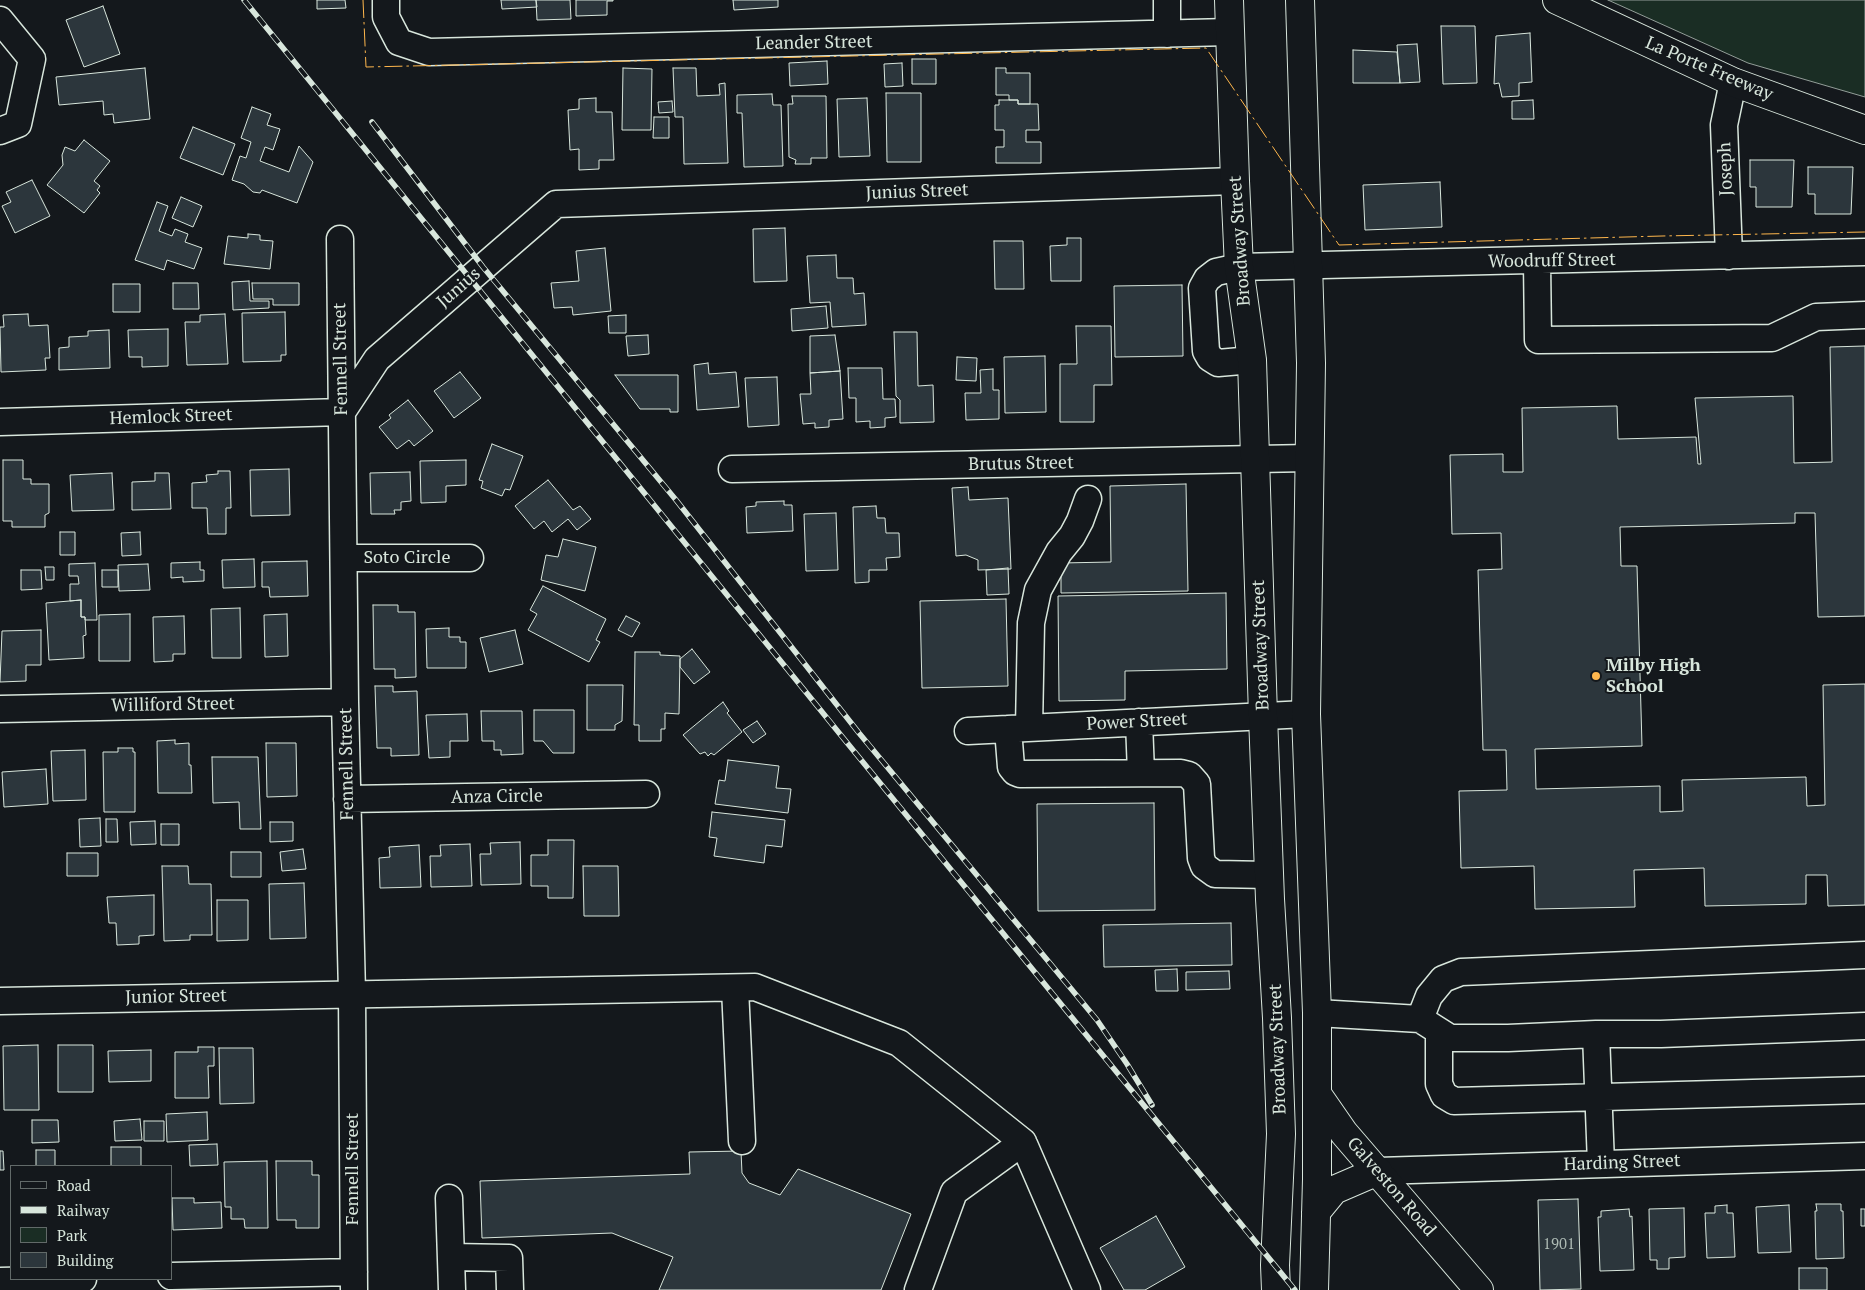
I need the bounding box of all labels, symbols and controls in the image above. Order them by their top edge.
street label: Leander Street [755,31,873,55]
street label: La Porte Freeway [1642,32,1776,106]
street label: Joseph [1714,142,1738,196]
street label: Broadway Street [1225,175,1255,307]
street label: Junius Street [865,179,969,205]
street label: Woodruff Street [1488,249,1616,273]
street label: Junius [433,263,485,313]
street label: Fennell Street [329,303,353,415]
street label: Hemlock Street [109,404,233,430]
street label: Brutus Street [968,452,1074,476]
street label: Soto Circle [363,547,451,569]
street label: Broadway Street [1248,579,1274,711]
place label: Milby High School [1606,655,1701,698]
marker: Milby High School [1590,670,1602,682]
street label: Williford Street [111,693,235,717]
street label: Fennell Street [335,708,359,820]
street label: Power Street [1086,709,1188,735]
street label: Anza Circle [451,785,543,809]
street label: Broadway Street [1265,983,1291,1115]
street label: Junior Street [125,985,227,1009]
street label: Fennell Street [342,1113,364,1225]
street label: Galveston Road [1342,1133,1440,1241]
street label: Harding Street [1563,1150,1681,1176]
legend [10,1165,172,1280]
text: Road [57,1175,90,1195]
text: Railway [57,1200,109,1220]
text: Park [57,1225,87,1245]
house number: 1901 [1543,1236,1575,1254]
text: Building [57,1250,114,1270]

